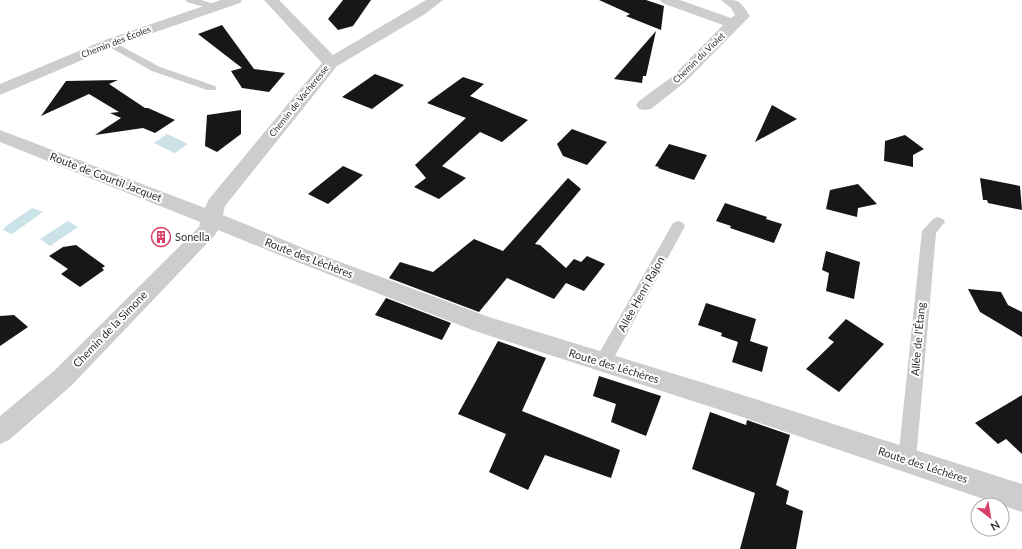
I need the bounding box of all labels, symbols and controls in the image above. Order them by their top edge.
street label: Chemin des Écoles [79,23,152,60]
street label: Chemin du Violet [670,29,728,85]
street label: Chemin de Vacheresse [266,63,331,139]
street label: Route de Courtil Jacquet [48,149,164,204]
building icon: Sonella [150,226,172,248]
place label: Sonella [175,230,210,243]
street label: Route des Léchères [263,235,355,280]
street label: Allée Henri Rajon [615,254,667,334]
street label: Chemin de la Simone [70,288,150,370]
street label: Allée de l'Étang [908,301,927,376]
street label: Route des Léchères [567,346,661,385]
street label: Route des Léchères [877,444,970,485]
north arrow [970,497,1010,537]
text: N [988,518,1002,534]

